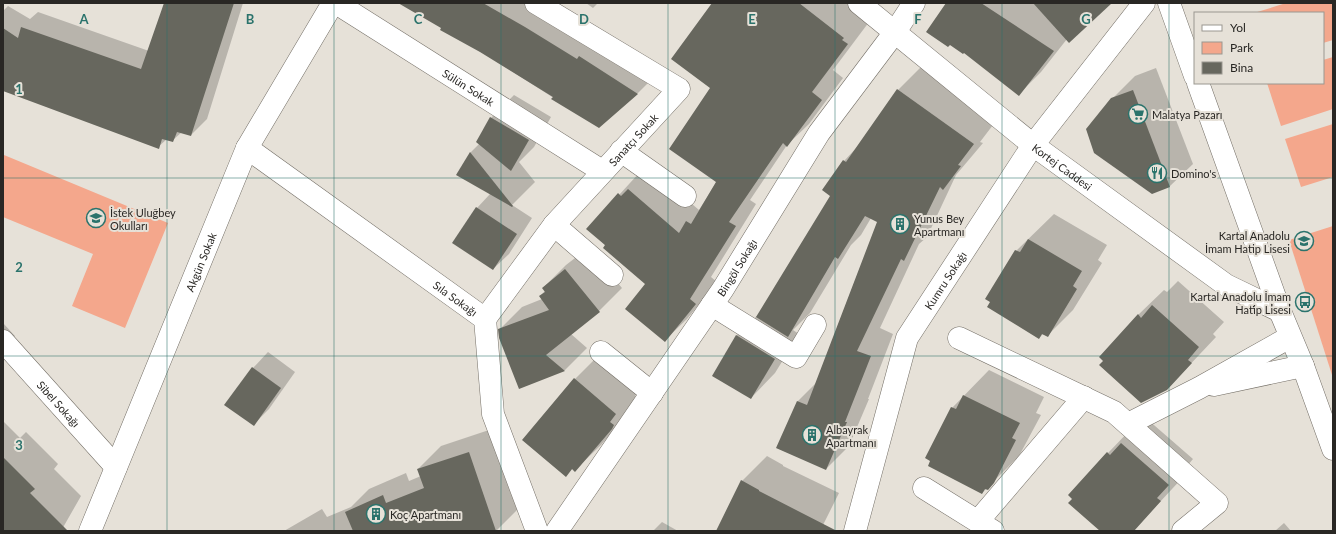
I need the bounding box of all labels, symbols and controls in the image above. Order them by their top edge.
text: A [78,11,89,27]
text: B [246,11,255,27]
text: C [414,11,423,27]
text: D [579,11,589,27]
text: E [748,11,756,27]
text: F [914,11,922,27]
text: G [1081,11,1091,27]
legend [1194,12,1324,84]
text: Yol [1230,20,1246,35]
text: Park [1230,40,1254,55]
text: Bina [1230,60,1253,75]
street label: Sülün Sokak [441,66,497,108]
text: 1 [15,81,23,97]
supermarket icon: Malatya Pazarı [1127,103,1149,125]
place label: Malatya Pazarı [1152,108,1222,121]
street label: Sanatçı Sokak [606,110,660,168]
street label: Kortej Caddesi [1030,140,1095,193]
restaurant icon: Domino's [1146,162,1168,184]
place label: Domino's [1171,167,1217,180]
place label: İstek Uluğbey Okulları [110,206,176,232]
school or university icon: İstek Uluğbey Okulları [85,207,107,229]
place label: Yunus Bey Apartmanı [914,212,965,238]
building icon: Yunus Bey Apartmanı [889,213,911,235]
place label: Kartal Anadolu İmam Hatip Lisesi [1205,229,1290,255]
street label: Akgün Sokak [182,230,218,293]
school or university icon: Kartal Anadolu İmam Hatip Lisesi [1293,230,1315,252]
street label: Bingöl Sokağı [714,236,759,298]
street label: Kumru Sokağı [921,249,968,312]
text: 2 [15,259,23,275]
street label: Sıla Sokağı [431,278,480,318]
place label: Kartal Anadolu İmam Hati̇p Li̇sesi̇ [1190,290,1291,316]
bus stop icon: Kartal Anadolu İmam Hati̇p Li̇sesi̇ [1294,291,1316,313]
street label: Sibel Sokağı [35,378,83,429]
place label: Albayrak Apartmanı [826,423,876,449]
building icon: Albayrak Apartmanı [801,424,823,446]
text: 3 [15,437,23,453]
building icon: Koç Apartmanı [365,503,387,525]
place label: Koç Apartmanı [390,508,461,521]

